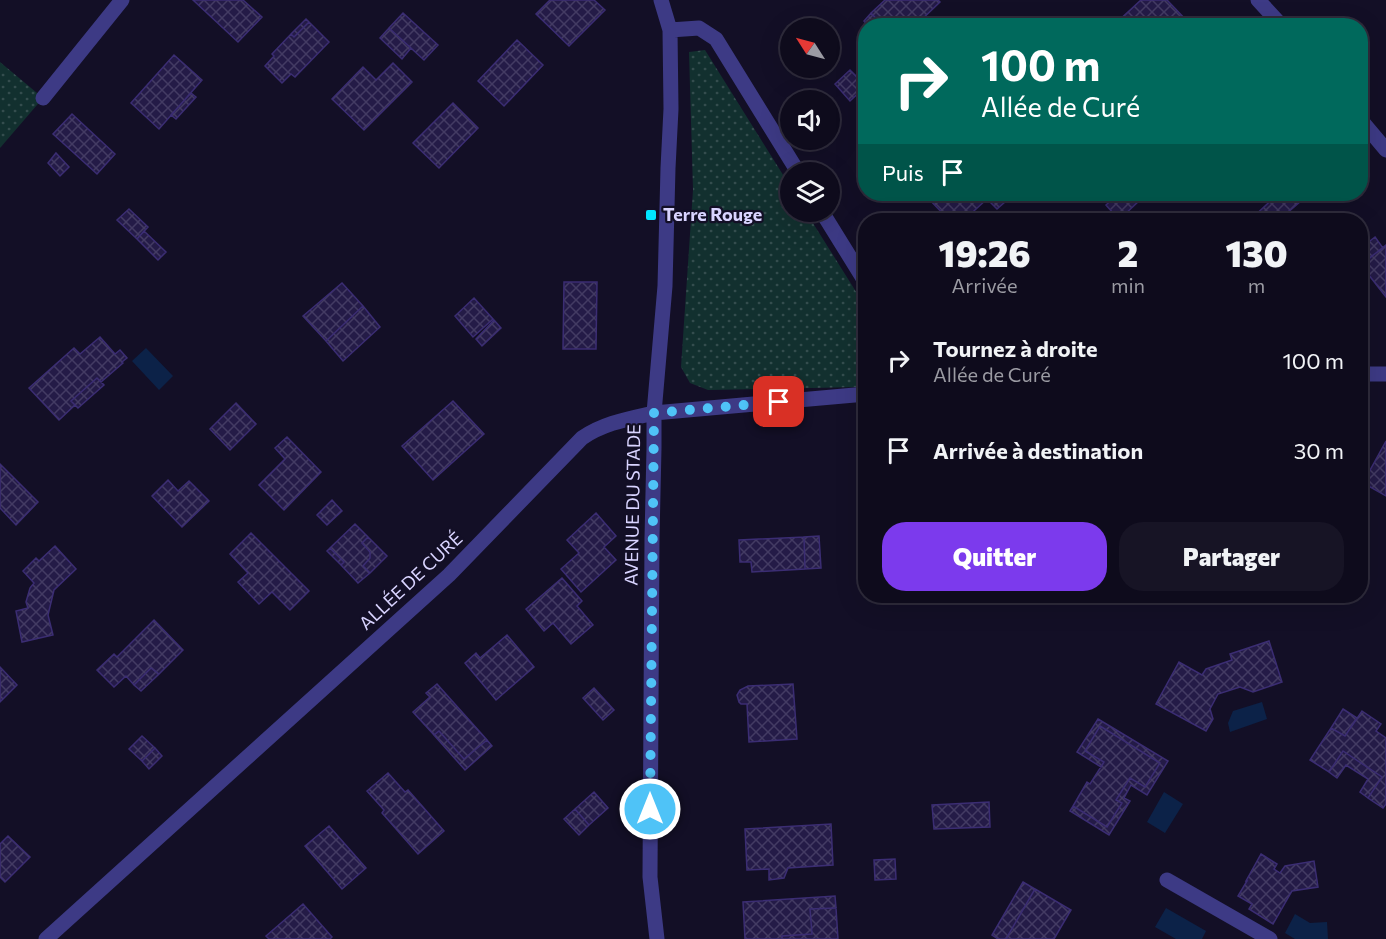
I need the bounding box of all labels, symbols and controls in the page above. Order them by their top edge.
north arrow [780,18,840,78]
map controls [780,18,840,222]
text: 100 m [981,38,1101,90]
icon: right [882,42,960,120]
button: sound [780,90,840,150]
text: Allée de Curé [981,90,1140,123]
icon: arrive [936,156,969,189]
text: Puis [882,159,924,186]
button: layers [780,162,840,222]
place label: Terre Rouge [663,203,762,225]
marker: Terre Rouge [644,208,658,222]
text: 19:26 [938,230,1031,274]
text: 2 [1118,230,1138,274]
text: 130 [1225,230,1288,274]
text: Arrivée [952,273,1017,297]
text: min [1111,273,1145,297]
text: m [1248,273,1265,297]
text: Tournez à droite [933,335,1098,362]
icon: right [882,344,915,377]
text: 100 m [1282,347,1344,374]
text: Allée de Curé [933,362,1051,386]
pin [753,376,804,427]
icon: arrive [762,385,795,418]
street label: AVENUE DU STADE [620,424,644,586]
icon: arrive [882,434,915,467]
text: Arrivée à destination [933,437,1143,464]
text: 30 m [1294,437,1344,464]
button: Quitter [882,522,1107,591]
button: Partager [1119,522,1344,591]
street label: ALLÉE DE CURÉ [354,527,467,634]
position arrow [618,777,682,841]

